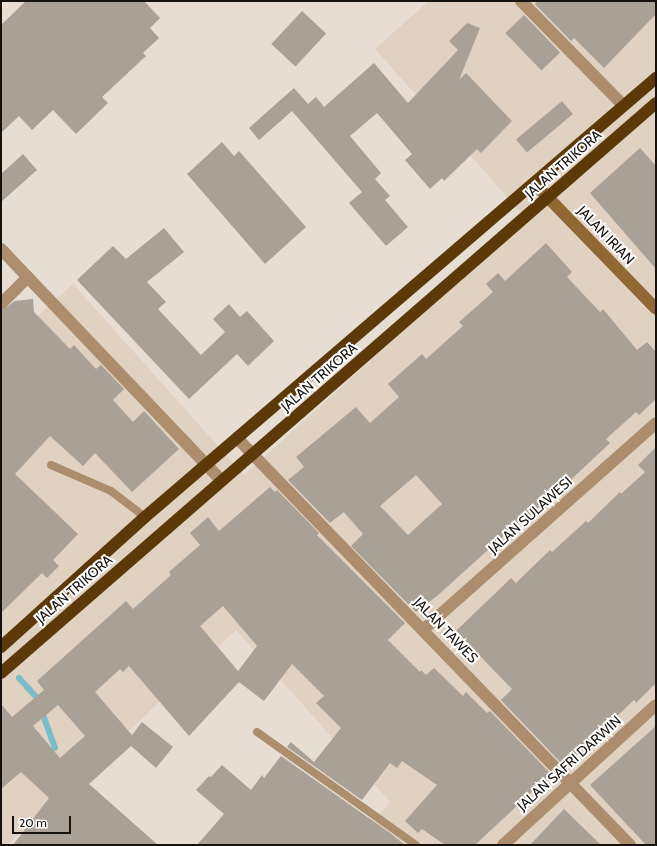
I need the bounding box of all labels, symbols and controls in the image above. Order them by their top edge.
street label: JALAN TRIKORA [521,126,605,202]
street label: JALAN IRIAN [574,202,638,268]
street label: JALAN TRIKORA [277,339,361,415]
street label: JALAN SULAWESI [485,473,575,557]
street label: JALAN TRIKORA [32,551,116,627]
street label: JALAN TAWES [410,594,482,666]
street label: JALAN SAFRI DARWIN [514,712,624,814]
scale bar [14,808,73,834]
text: 20 m [19,815,47,830]

